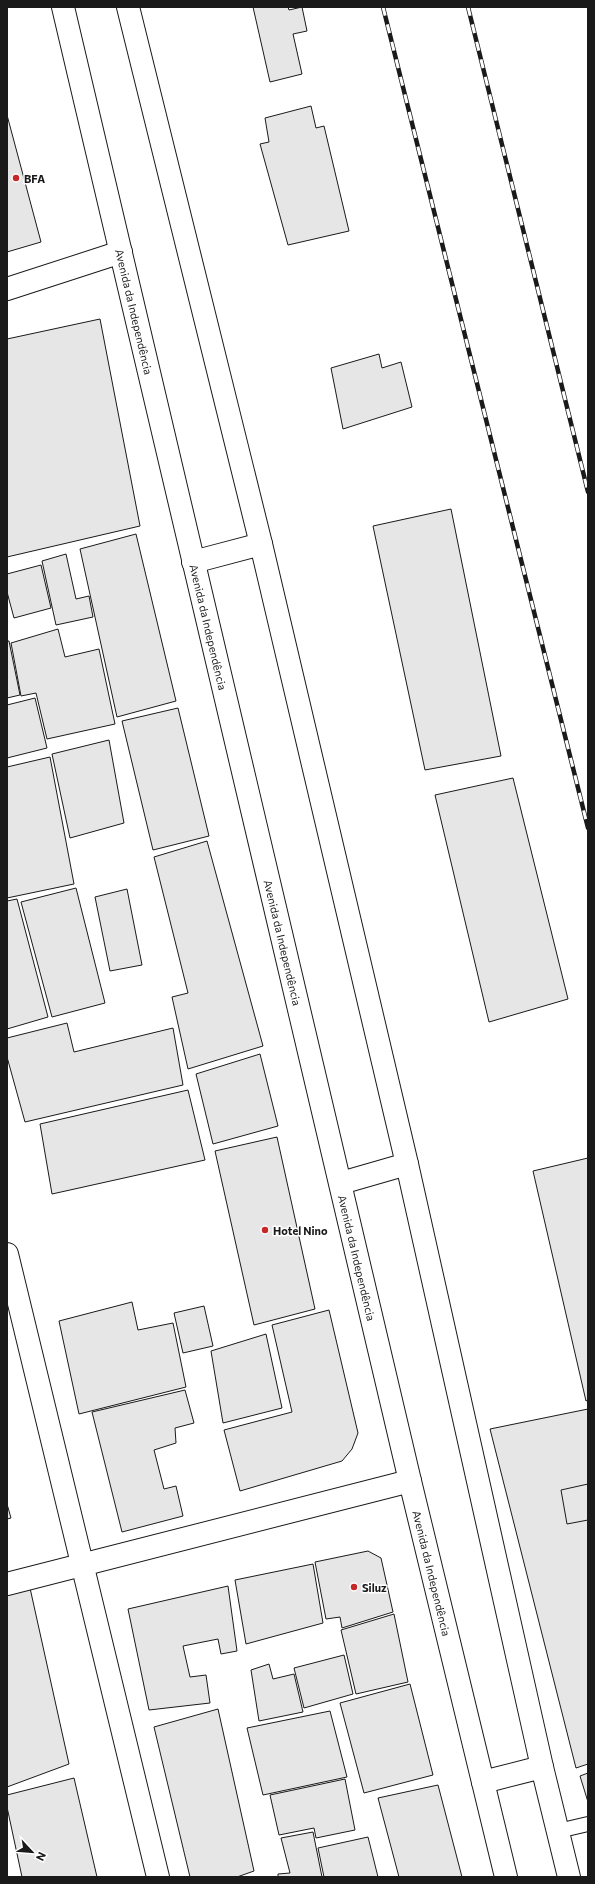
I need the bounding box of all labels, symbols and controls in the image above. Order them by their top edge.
place label: BFA [24,172,45,185]
marker: BFA [11,173,21,183]
street label: Avenida da Independência [114,248,156,376]
street label: Avenida da Independência [188,563,230,691]
street label: Avenida da Independência [262,878,304,1007]
street label: Avenida da Independência [336,1194,379,1322]
place label: Hotel Nino [273,1224,328,1237]
marker: Hotel Nino [260,1225,270,1235]
street label: Avenida da Independência [411,1509,454,1637]
place label: Siluz [362,1581,387,1594]
marker: Siluz [349,1582,359,1592]
north arrow [12,1832,52,1872]
text: N [34,1850,49,1863]

